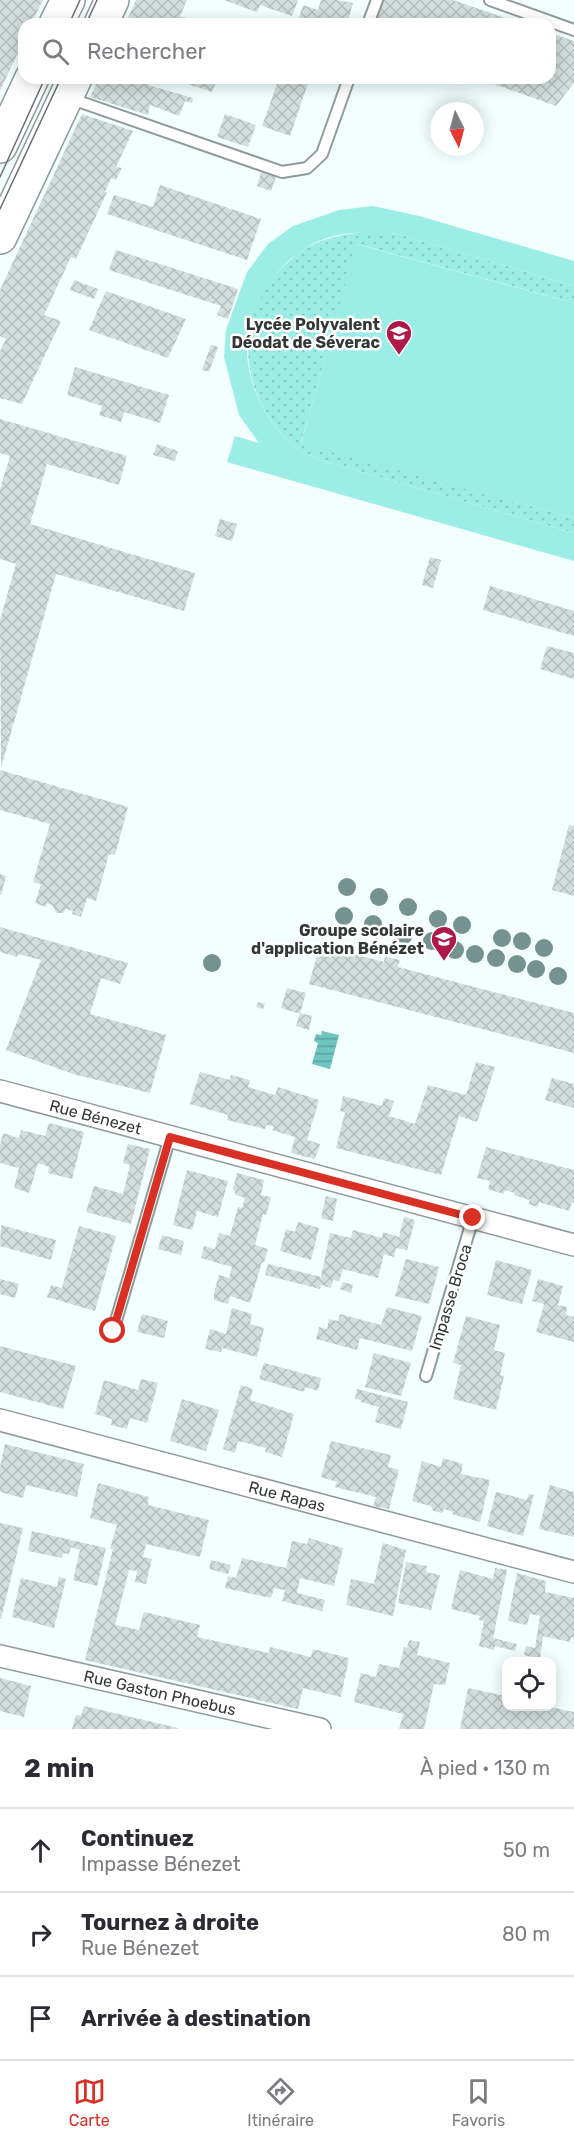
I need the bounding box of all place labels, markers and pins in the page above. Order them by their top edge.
place label: Lycée Polyvalent Déodat de Séverac [231,315,381,352]
school or university icon: Lycée Polyvalent Déodat de Séverac [384,318,414,356]
place label: Groupe scolaire d'application Bénézet [251,921,425,958]
school or university icon: Groupe scolaire d'application Bénézet [429,924,459,962]

